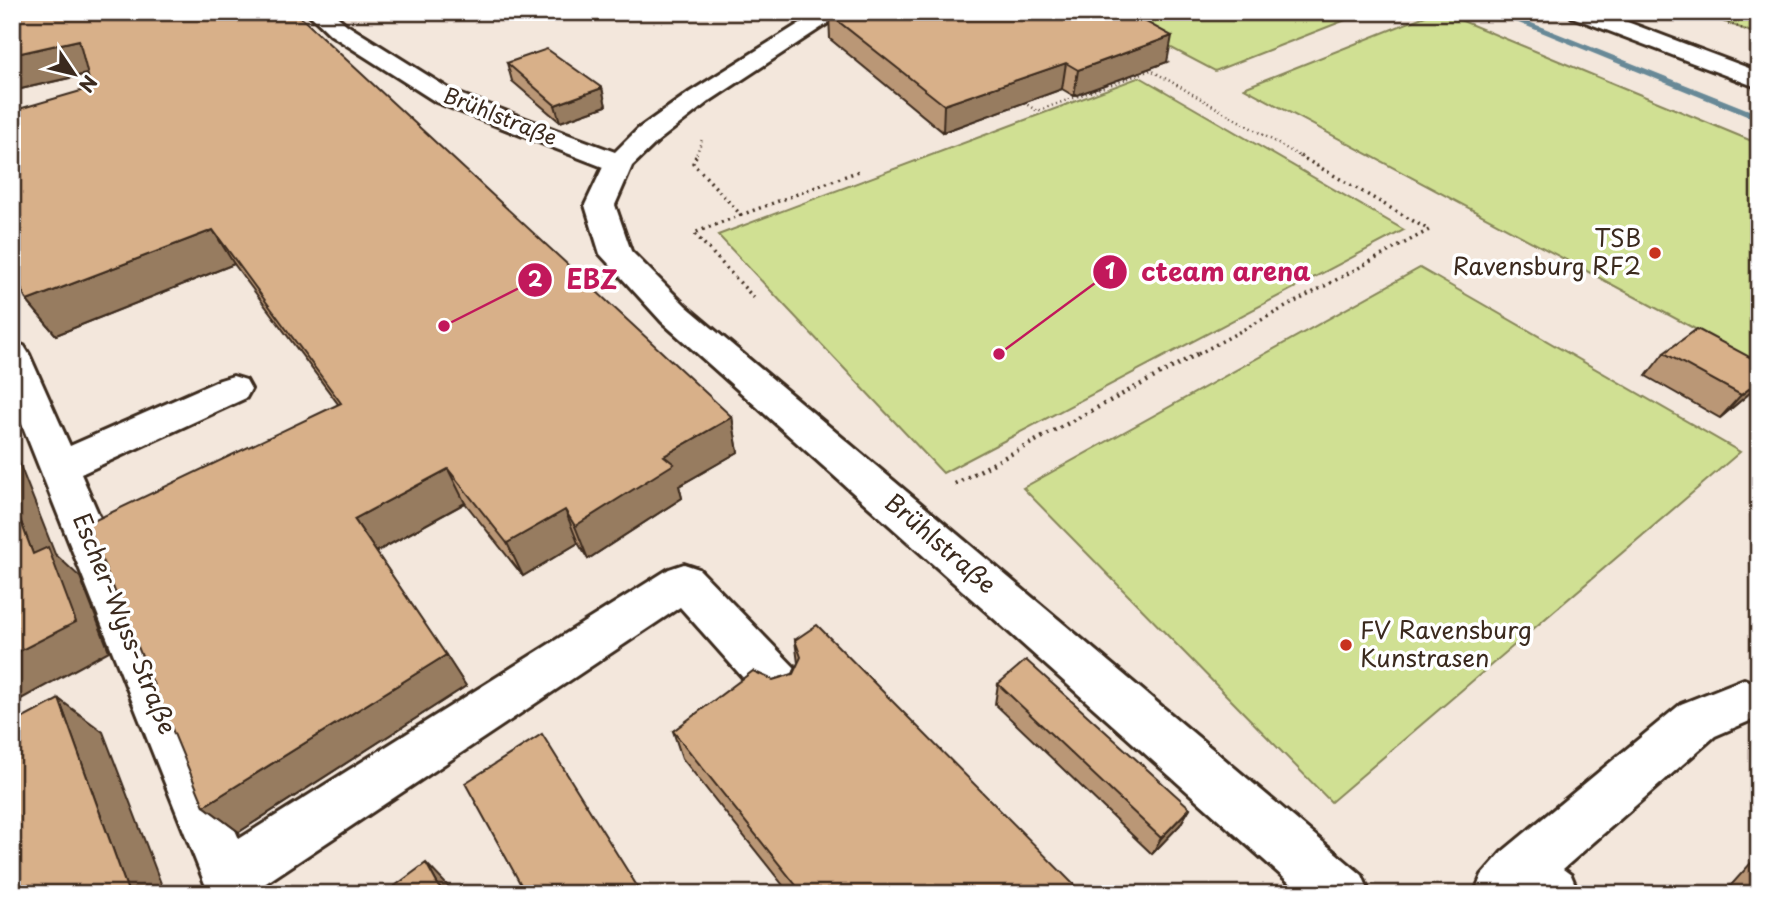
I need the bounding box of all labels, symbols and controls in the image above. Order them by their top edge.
north arrow [38,38,108,108]
text: N [73,70,105,99]
street label: Brühlstraße [439,78,562,152]
place label: TSB Ravensburg RF2 [1452,219,1641,283]
marker: TSB Ravensburg RF2 [1647,245,1663,261]
callout: cteam arena [1093,249,1325,296]
text: cteam arena [1141,251,1311,290]
text: 1 [1105,254,1115,286]
callout: EBZ [518,256,632,303]
text: EBZ [566,259,618,298]
text: 2 [528,262,543,294]
street label: Brühlstraße [878,484,1005,601]
street label: Escher-Wyss-Straße [65,507,187,739]
place label: FV Ravensburg Kunstrasen [1360,611,1532,675]
marker: FV Ravensburg Kunstrasen [1338,637,1354,653]

